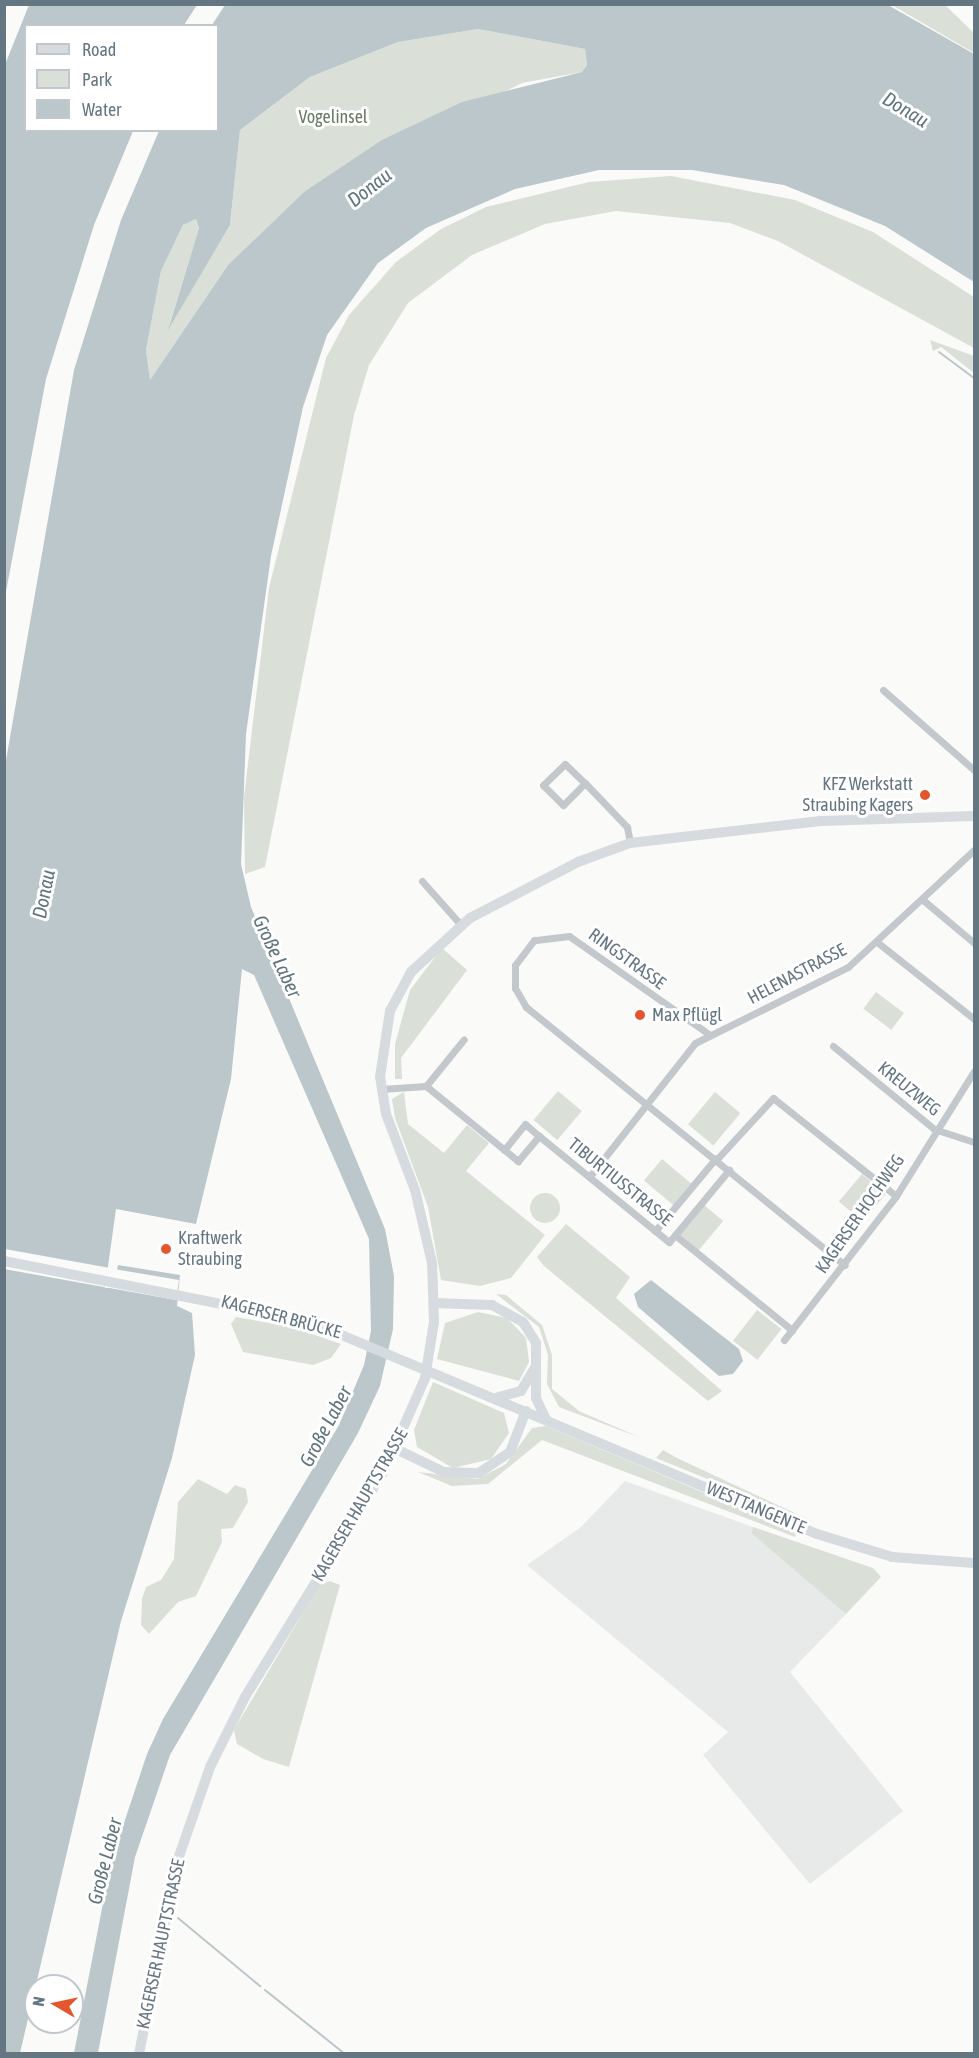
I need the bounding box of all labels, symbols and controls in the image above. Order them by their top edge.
legend [24,24,219,132]
text: Road [82,39,116,60]
text: Park [82,69,112,90]
water label: Donau [879,86,933,132]
text: Water [82,99,121,120]
park label: Vogelinsel [298,106,368,128]
water label: Donau [342,162,396,212]
place label: KFZ Werkstatt Straubing Kagers [803,774,913,816]
marker: KFZ Werkstatt Straubing Kagers [918,788,932,802]
water label: Donau [27,868,59,920]
water label: Große Laber [249,911,307,1001]
street label: RINGSTRASSE [584,924,670,994]
street label: HELENASTRASSE [744,939,850,1009]
place label: Max Pflügl [652,1004,722,1026]
marker: Max Pflügl [633,1008,647,1022]
street label: KREUZWEG [873,1057,945,1121]
street label: TIBURTIUSSTRASSE [564,1134,676,1230]
street label: KAGERSER HOCHWEG [811,1150,909,1278]
place label: Kraftwerk Straubing [178,1228,242,1270]
marker: Kraftwerk Straubing [159,1242,173,1256]
street label: KAGERSER BRÜCKE [219,1291,343,1343]
water label: Große Laber [294,1382,356,1470]
street label: KAGERSER HAUPTSTRASSE [307,1425,413,1585]
street label: WESTTANGENTE [703,1477,809,1539]
water label: Große Laber [82,1815,126,1907]
street label: KAGERSER HAUPTSTRASSE [132,1857,190,2031]
north arrow [24,1974,84,2034]
text: N [29,1995,48,2008]

